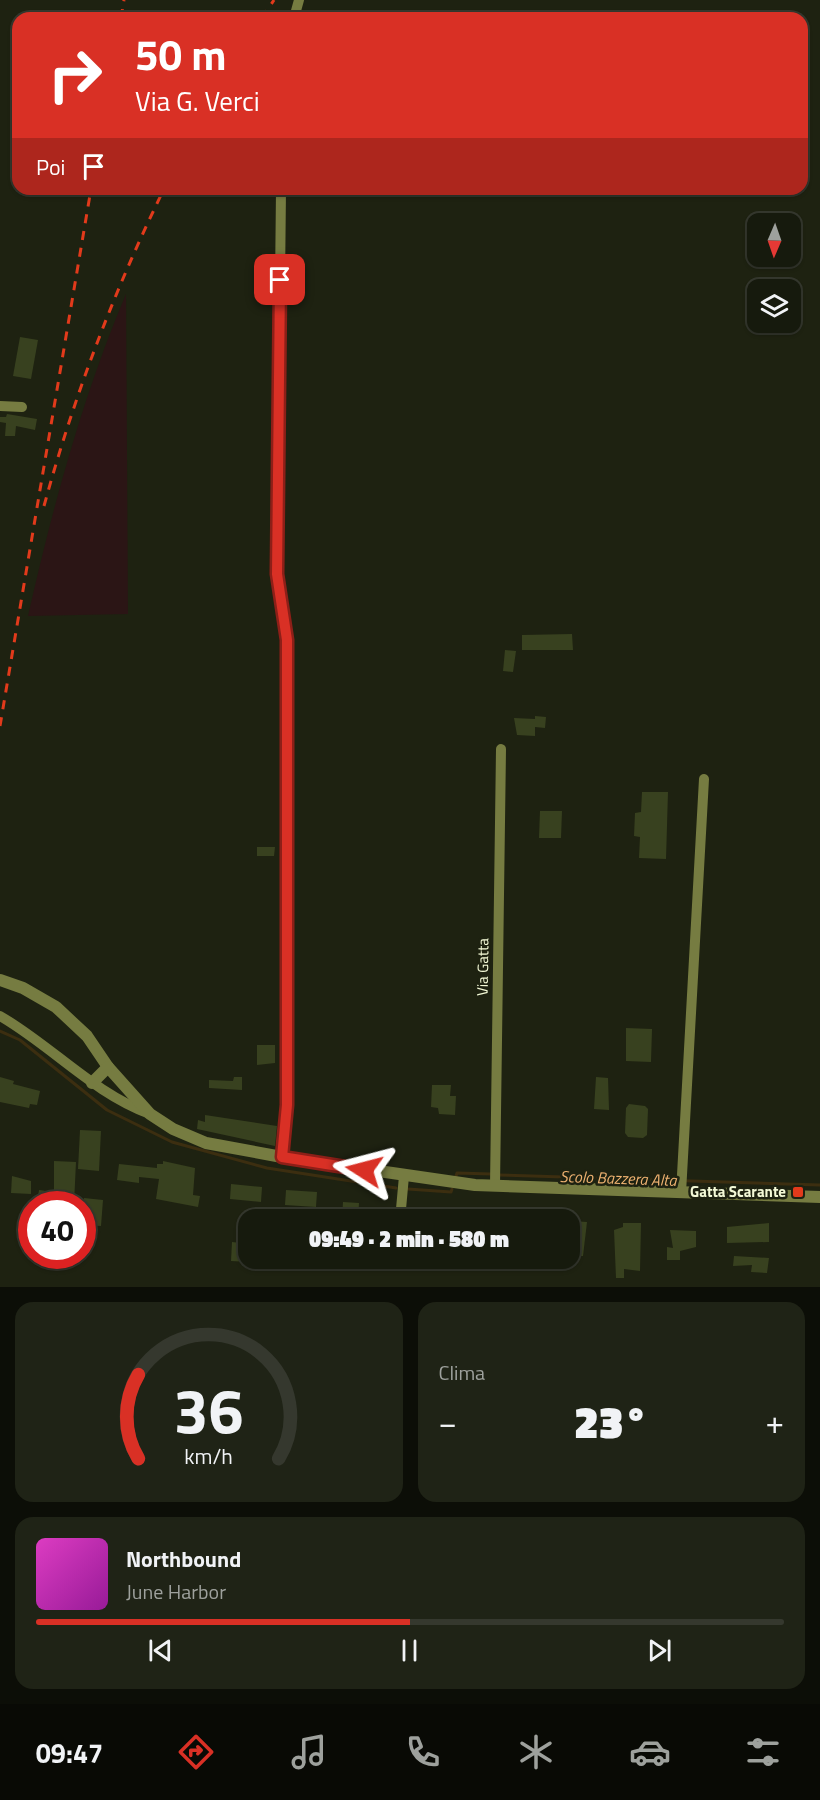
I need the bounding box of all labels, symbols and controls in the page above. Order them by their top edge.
text: 50 m [135,22,227,86]
icon: right [36,36,114,114]
text: Via G. Verci [135,80,260,121]
text: Poi [36,150,65,184]
icon: arrive [77,150,110,183]
north arrow [747,213,801,267]
map controls [747,213,801,333]
pin [254,254,305,305]
icon: arrive [263,263,296,296]
button: layers [747,279,801,333]
street label: Via Gatta [470,938,495,996]
position arrow [332,1138,396,1202]
water label: Scolo Bazzera Alta [559,1164,678,1192]
place label: Gatta Scarante [690,1180,786,1203]
marker: Gatta Scarante [791,1185,805,1199]
speed limit sign: 40 [18,1191,96,1269]
text: 09:49 · 2 min · 580 m [309,1222,509,1256]
text: Clima [439,1357,485,1388]
text: 36 [174,1362,244,1457]
text: 23° [574,1387,648,1455]
text: − [439,1397,457,1447]
text: + [766,1397,784,1447]
text: km/h [184,1440,233,1472]
text: Northbound [126,1542,241,1576]
text: June Harbor [126,1576,226,1607]
icon: previous [144,1634,177,1667]
icon: pause [393,1634,426,1667]
icon: next [643,1634,676,1667]
icon: directions [175,1731,217,1773]
icon: music [288,1731,330,1773]
icon: phone [402,1731,444,1773]
icon: climate [515,1731,557,1773]
icon: car [629,1731,671,1773]
icon: filters [742,1731,784,1773]
text: 09:47 [36,1732,103,1773]

